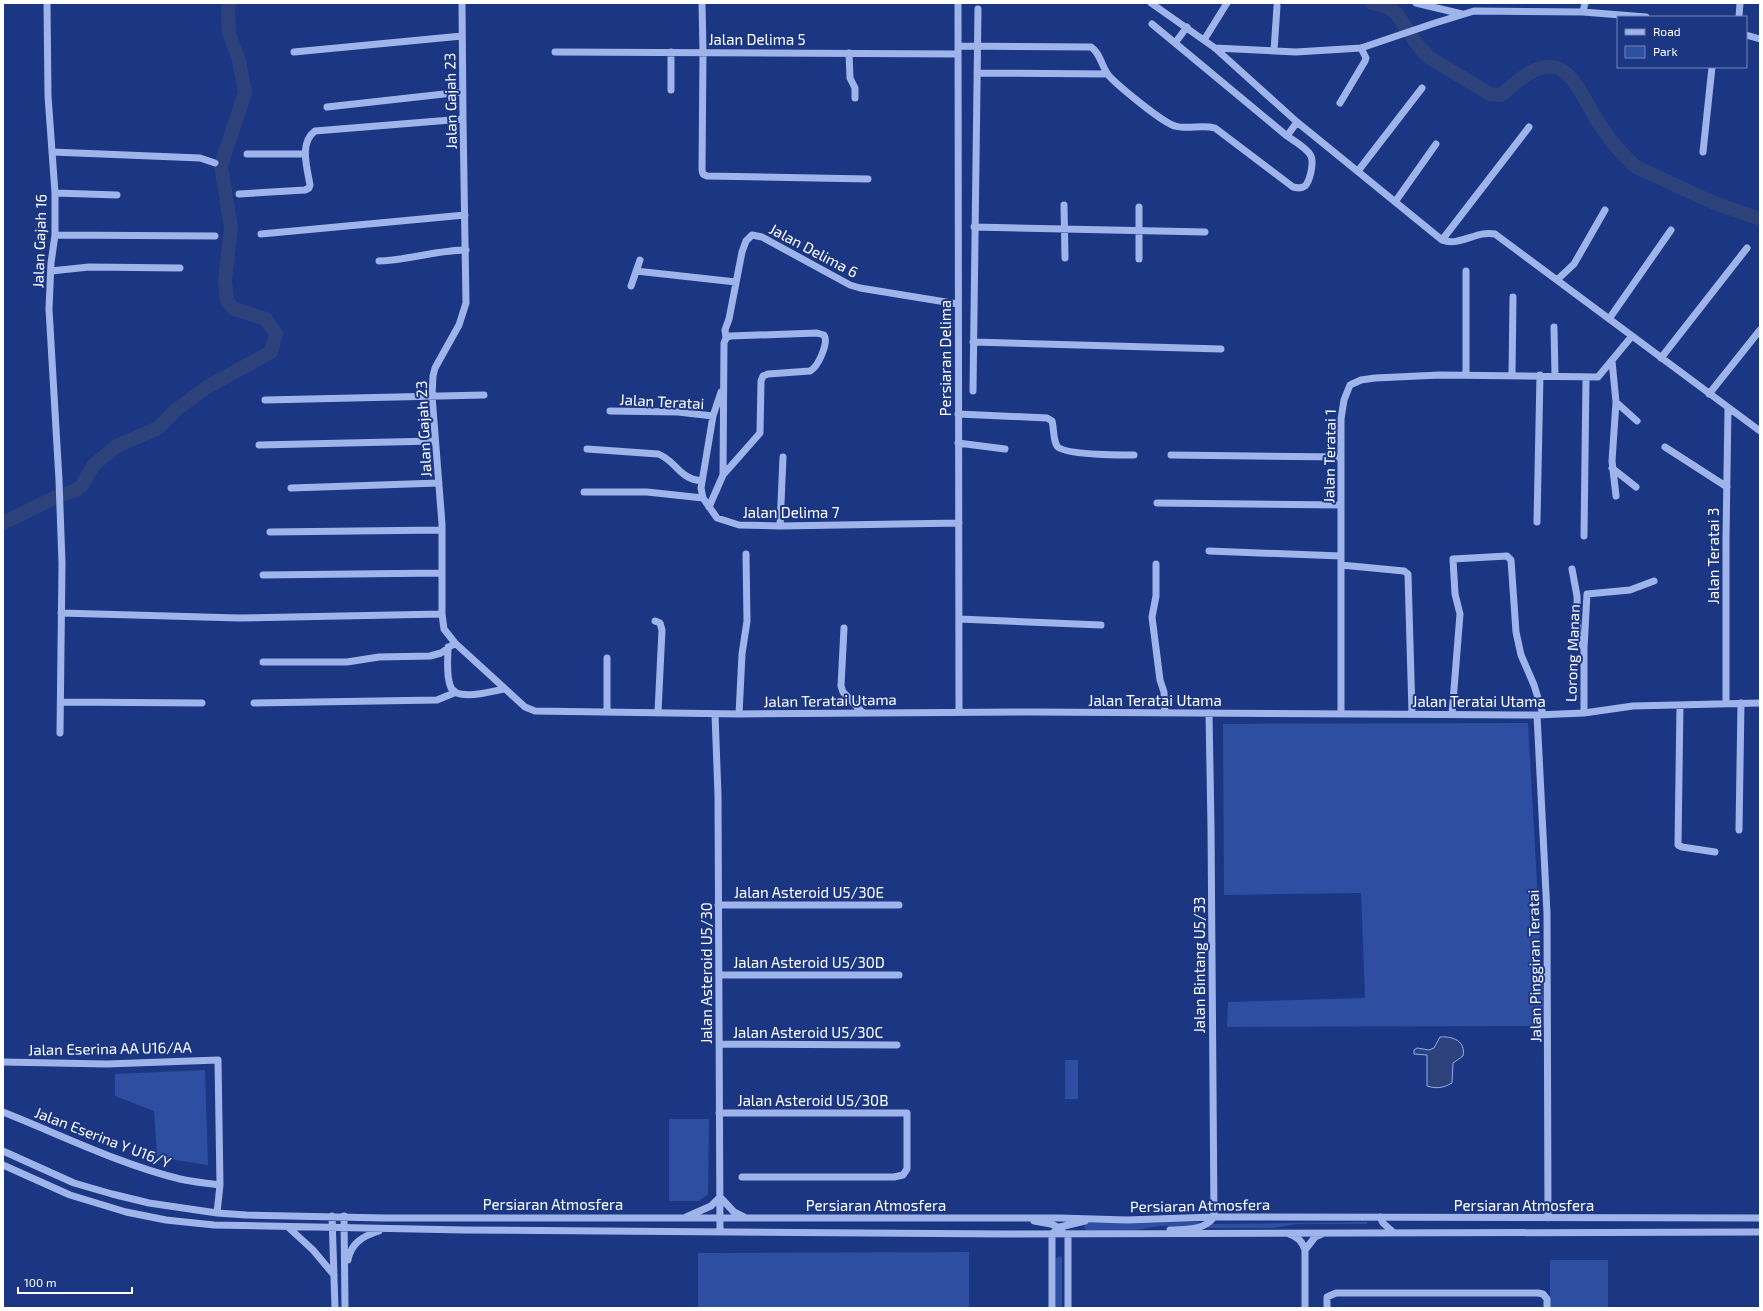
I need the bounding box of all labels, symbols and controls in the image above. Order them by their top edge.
legend [1617,16,1747,68]
text: Road [1653,24,1681,38]
street label: Jalan Delima 5 [708,30,806,48]
text: Park [1653,44,1678,58]
street label: Jalan Gajah 23 [440,53,461,149]
street label: Jalan Gajah 16 [28,194,51,288]
street label: Jalan Delima 6 [767,219,861,281]
street label: Persiaran Delima [936,300,954,416]
street label: Jalan Gajah 23 [411,380,436,478]
street label: Jalan Teratai [619,390,705,412]
street label: Jalan Teratai 1 [1319,409,1339,503]
street label: Jalan Delima 7 [743,503,840,521]
street label: Jalan Teratai 3 [1704,508,1722,604]
street label: Lorong Manan [1561,604,1583,702]
street label: Jalan Teratai Utama [763,690,897,710]
street label: Jalan Teratai Utama [1088,691,1222,709]
street label: Jalan Teratai Utama [1412,692,1546,710]
street label: Jalan Asteroid U5/30E [734,883,884,901]
street label: Jalan Pinggiran Teratai [1524,889,1544,1043]
street label: Jalan Bintang U5/33 [1190,897,1208,1033]
street label: Jalan Asteroid U5/30 [697,902,715,1044]
street label: Jalan Asteroid U5/30D [733,953,885,971]
street label: Jalan Asteroid U5/30C [733,1023,884,1041]
street label: Jalan Eserina AA U16/AA [28,1038,193,1058]
street label: Jalan Asteroid U5/30B [738,1091,888,1109]
street label: Jalan Eserina Y U16/Y [33,1103,174,1171]
street label: Persiaran Atmosfera [483,1195,623,1213]
street label: Persiaran Atmosfera [1130,1195,1270,1215]
street label: Persiaran Atmosfera [806,1196,946,1214]
street label: Persiaran Atmosfera [1454,1196,1594,1214]
scale bar [18,1269,132,1295]
text: 100 m [24,1275,56,1289]

